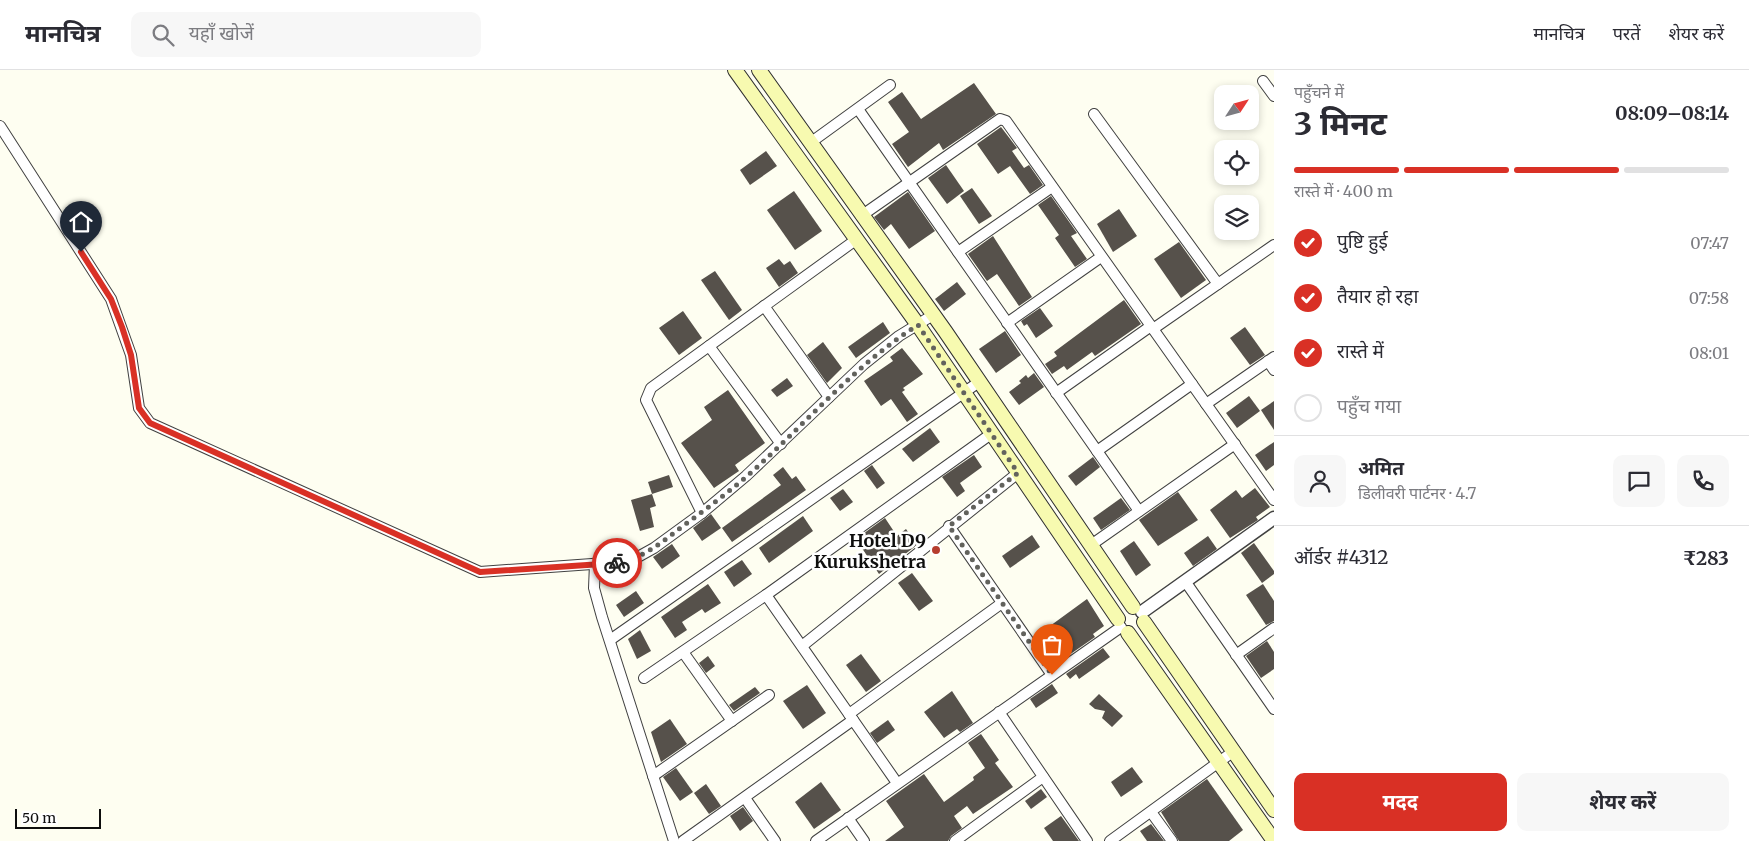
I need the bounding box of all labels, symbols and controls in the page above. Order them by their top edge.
search box [131,12,481,57]
text: मानचित्र [25,18,101,49]
icon: search [149,21,177,49]
text: यहाँ खोजें [189,21,254,45]
text: मानचित्र [1533,22,1585,45]
text: परतें [1613,22,1641,45]
text: शेयर करें [1669,22,1724,45]
text: पहुँचने में [1294,82,1344,102]
north arrow [1214,85,1259,130]
map controls [1214,85,1259,240]
text: 08:09–08:14 [1615,101,1729,125]
text: 3 मिनट [1294,104,1387,144]
button: locate [1214,140,1259,185]
text: रास्ते में · 400 m [1294,181,1393,201]
button: layers [1214,195,1259,240]
pin [60,201,102,252]
icon: home [67,208,95,236]
icon: check [1294,229,1322,257]
text: पुष्टि हुई [1337,229,1388,253]
text: 07:47 [1690,233,1729,253]
icon: check [1294,284,1322,312]
text: तैयार हो रहा [1337,284,1418,308]
text: 07:58 [1689,288,1729,308]
icon: check [1294,339,1322,367]
text: रास्ते में [1337,339,1384,363]
text: 08:01 [1689,343,1729,363]
text: पहुँच गया [1337,394,1401,418]
button: person [1294,455,1346,507]
button: chat [1613,455,1665,507]
button: phone [1677,455,1729,507]
text: अमित [1358,456,1404,480]
text: डिलीवरी पार्टनर · 4.7 [1358,483,1476,503]
place label: Hotel D9 Kurukshetra [814,529,926,573]
courier [592,538,642,588]
marker: Hotel D9 Kurukshetra [930,544,942,556]
text: ऑर्डर #4312 [1294,545,1388,569]
text: ₹283 [1683,546,1729,570]
icon: bike [603,549,631,577]
pin [1031,624,1073,675]
icon: bag [1038,631,1066,659]
button: मदद [1294,773,1507,831]
button: शेयर करें [1517,773,1729,831]
scale bar [15,806,101,829]
text: 50 m [22,809,56,827]

